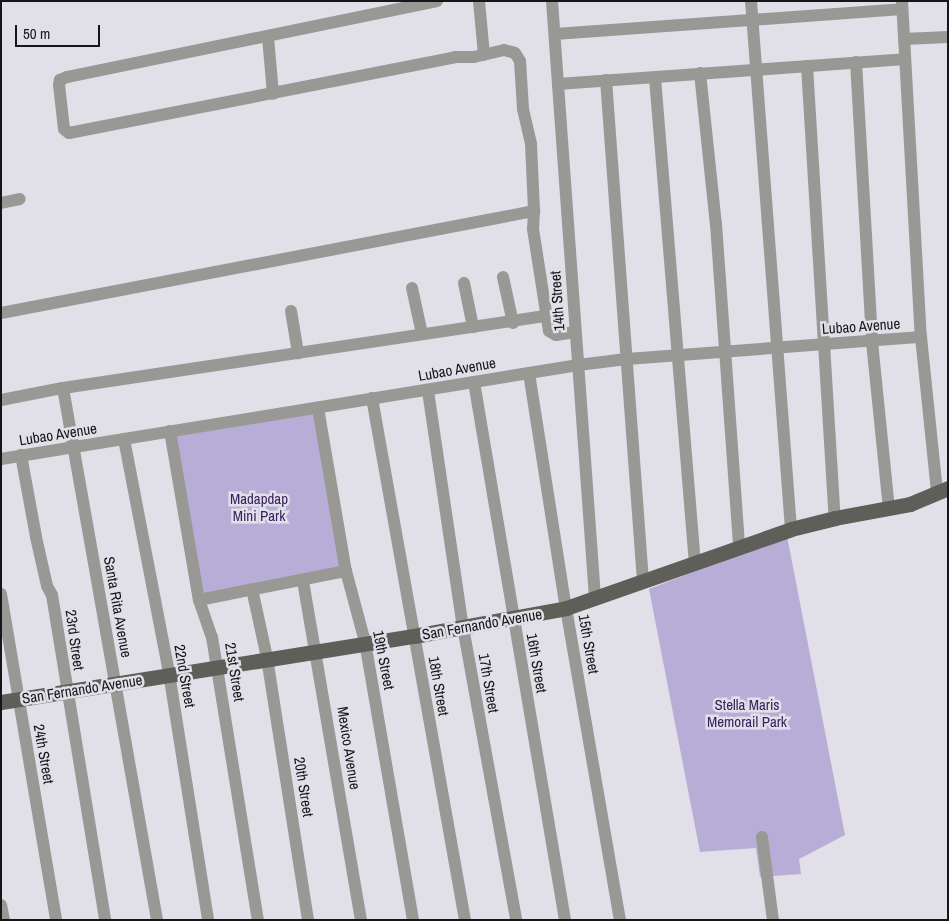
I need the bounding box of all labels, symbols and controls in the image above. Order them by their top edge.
scale bar [18,15,102,47]
text: 50 m [23,23,50,44]
street label: 14th Street [546,270,568,332]
street label: Lubao Avenue [821,314,901,338]
street label: Lubao Avenue [416,353,498,385]
street label: Lubao Avenue [18,419,98,449]
park label: Madapdap Mini Park [230,489,288,524]
street label: Santa Rita Avenue [100,555,136,659]
street label: San Fernando Avenue [420,605,544,643]
street label: 23rd Street [62,609,88,671]
street label: 15th Street [575,613,603,675]
street label: 19th Street [369,629,399,691]
street label: 16th Street [523,632,551,694]
street label: 21st Street [221,641,249,703]
street label: 22nd Street [171,643,199,709]
street label: 17th Street [475,652,503,714]
street label: 18th Street [425,655,453,717]
street label: San Fernando Avenue [20,671,144,707]
park label: Stella Maris Memorail Park [707,695,787,730]
street label: Mexico Avenue [333,705,365,791]
street label: 24th Street [30,723,58,785]
street label: 20th Street [290,756,318,818]

